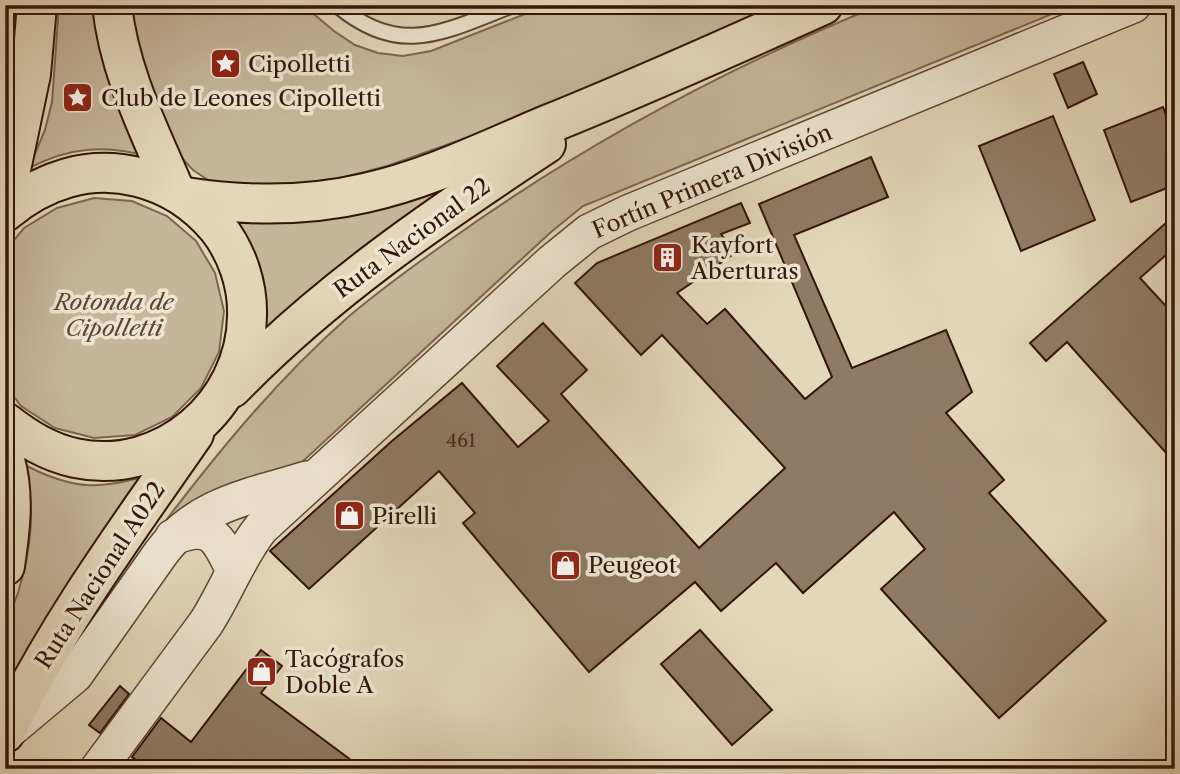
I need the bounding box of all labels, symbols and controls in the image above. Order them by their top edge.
place icon: Cipolletti [208,47,242,81]
place label: Cipolletti [248,50,351,78]
place icon: Club de Leones Cipolletti [61,81,95,115]
place label: Club de Leones Cipolletti [101,84,381,112]
street label: Fortín Primera División [588,118,836,244]
street label: Ruta Nacional 22 [328,172,496,304]
place label: Kayfort Aberturas [690,231,799,285]
building icon: Kayfort Aberturas [651,241,685,275]
park label: Rotonda de Cipolletti [52,288,175,342]
house number: 461 [446,429,476,452]
street label: Ruta Nacional A022 [29,476,171,674]
shop icon: Pirelli [332,499,366,533]
place label: Pirelli [372,502,437,530]
shop icon: Peugeot [548,548,582,582]
place label: Peugeot [588,551,677,579]
place label: Tacógrafos Doble A [285,645,404,699]
shop icon: Tacógrafos Doble A [245,655,279,689]

